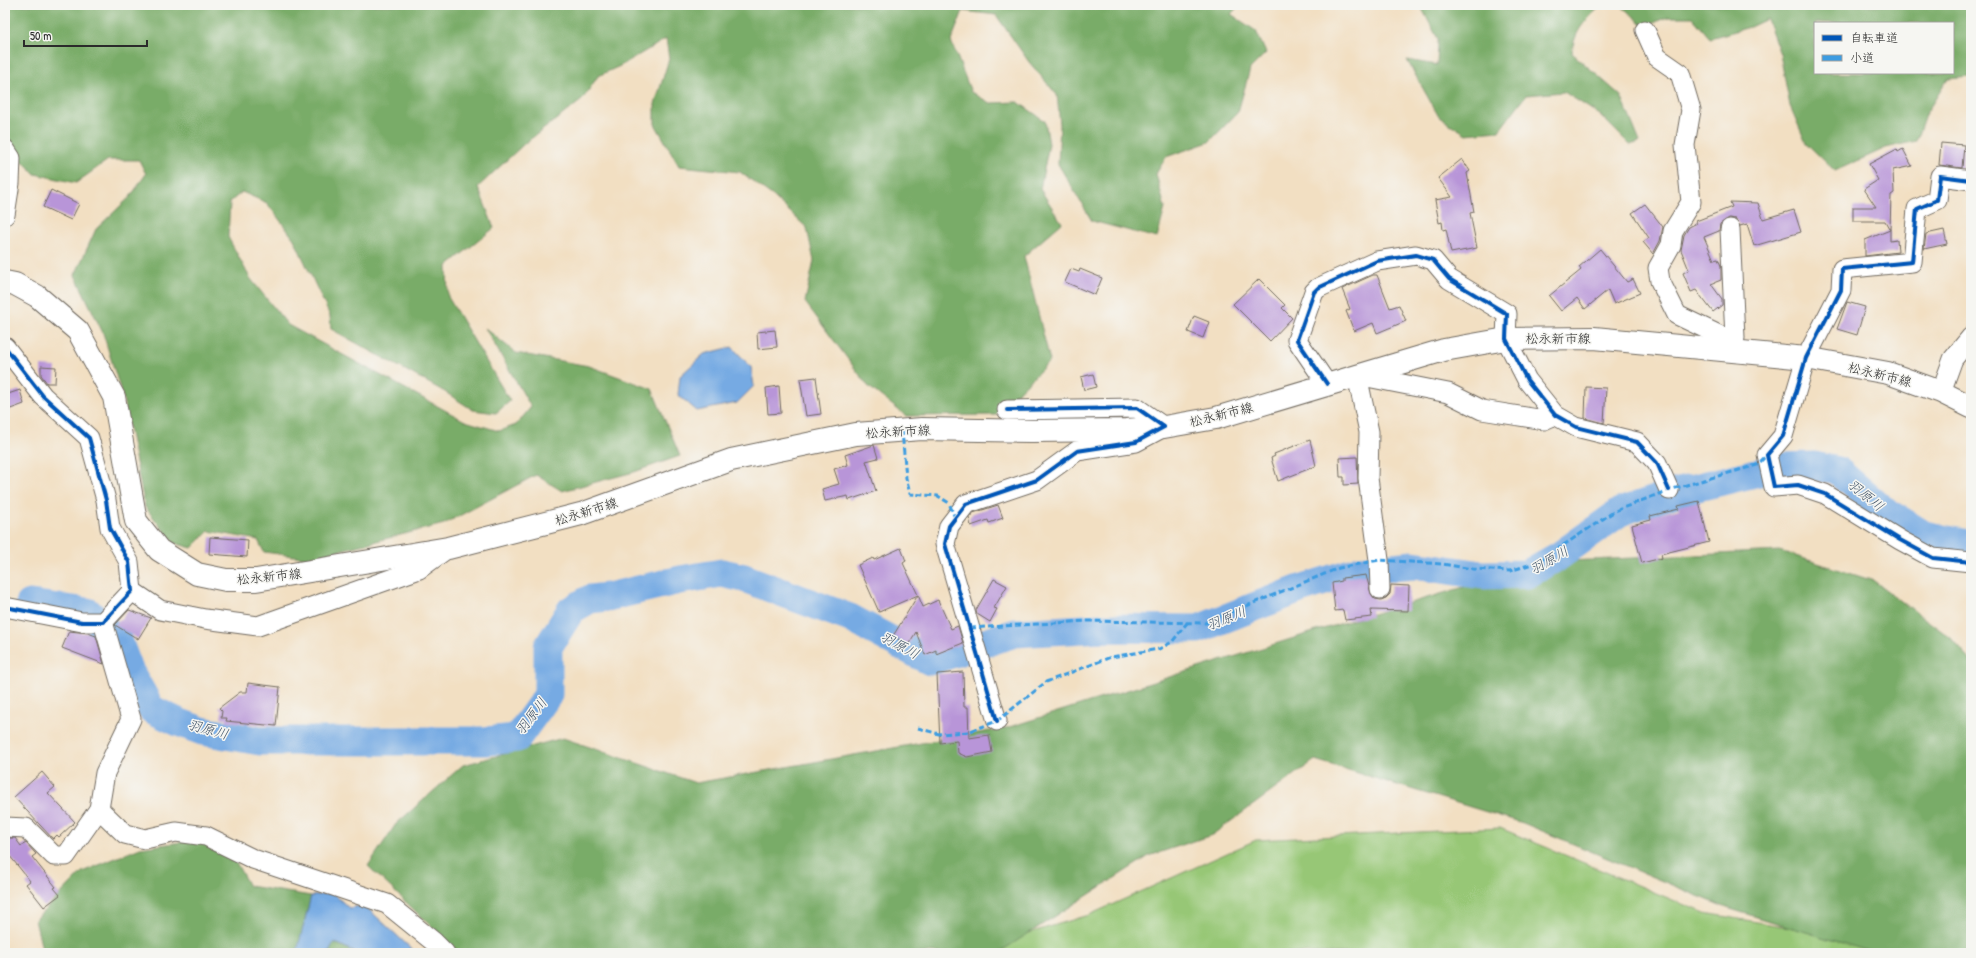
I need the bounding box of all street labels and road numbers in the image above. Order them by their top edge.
street label: 松永新市線 [1525,329,1591,347]
street label: 松永新市線 [1846,357,1915,391]
street label: 松永新市線 [1187,397,1256,431]
street label: 松永新市線 [865,420,932,442]
street label: 松永新市線 [552,493,621,529]
street label: 松永新市線 [236,564,303,588]

